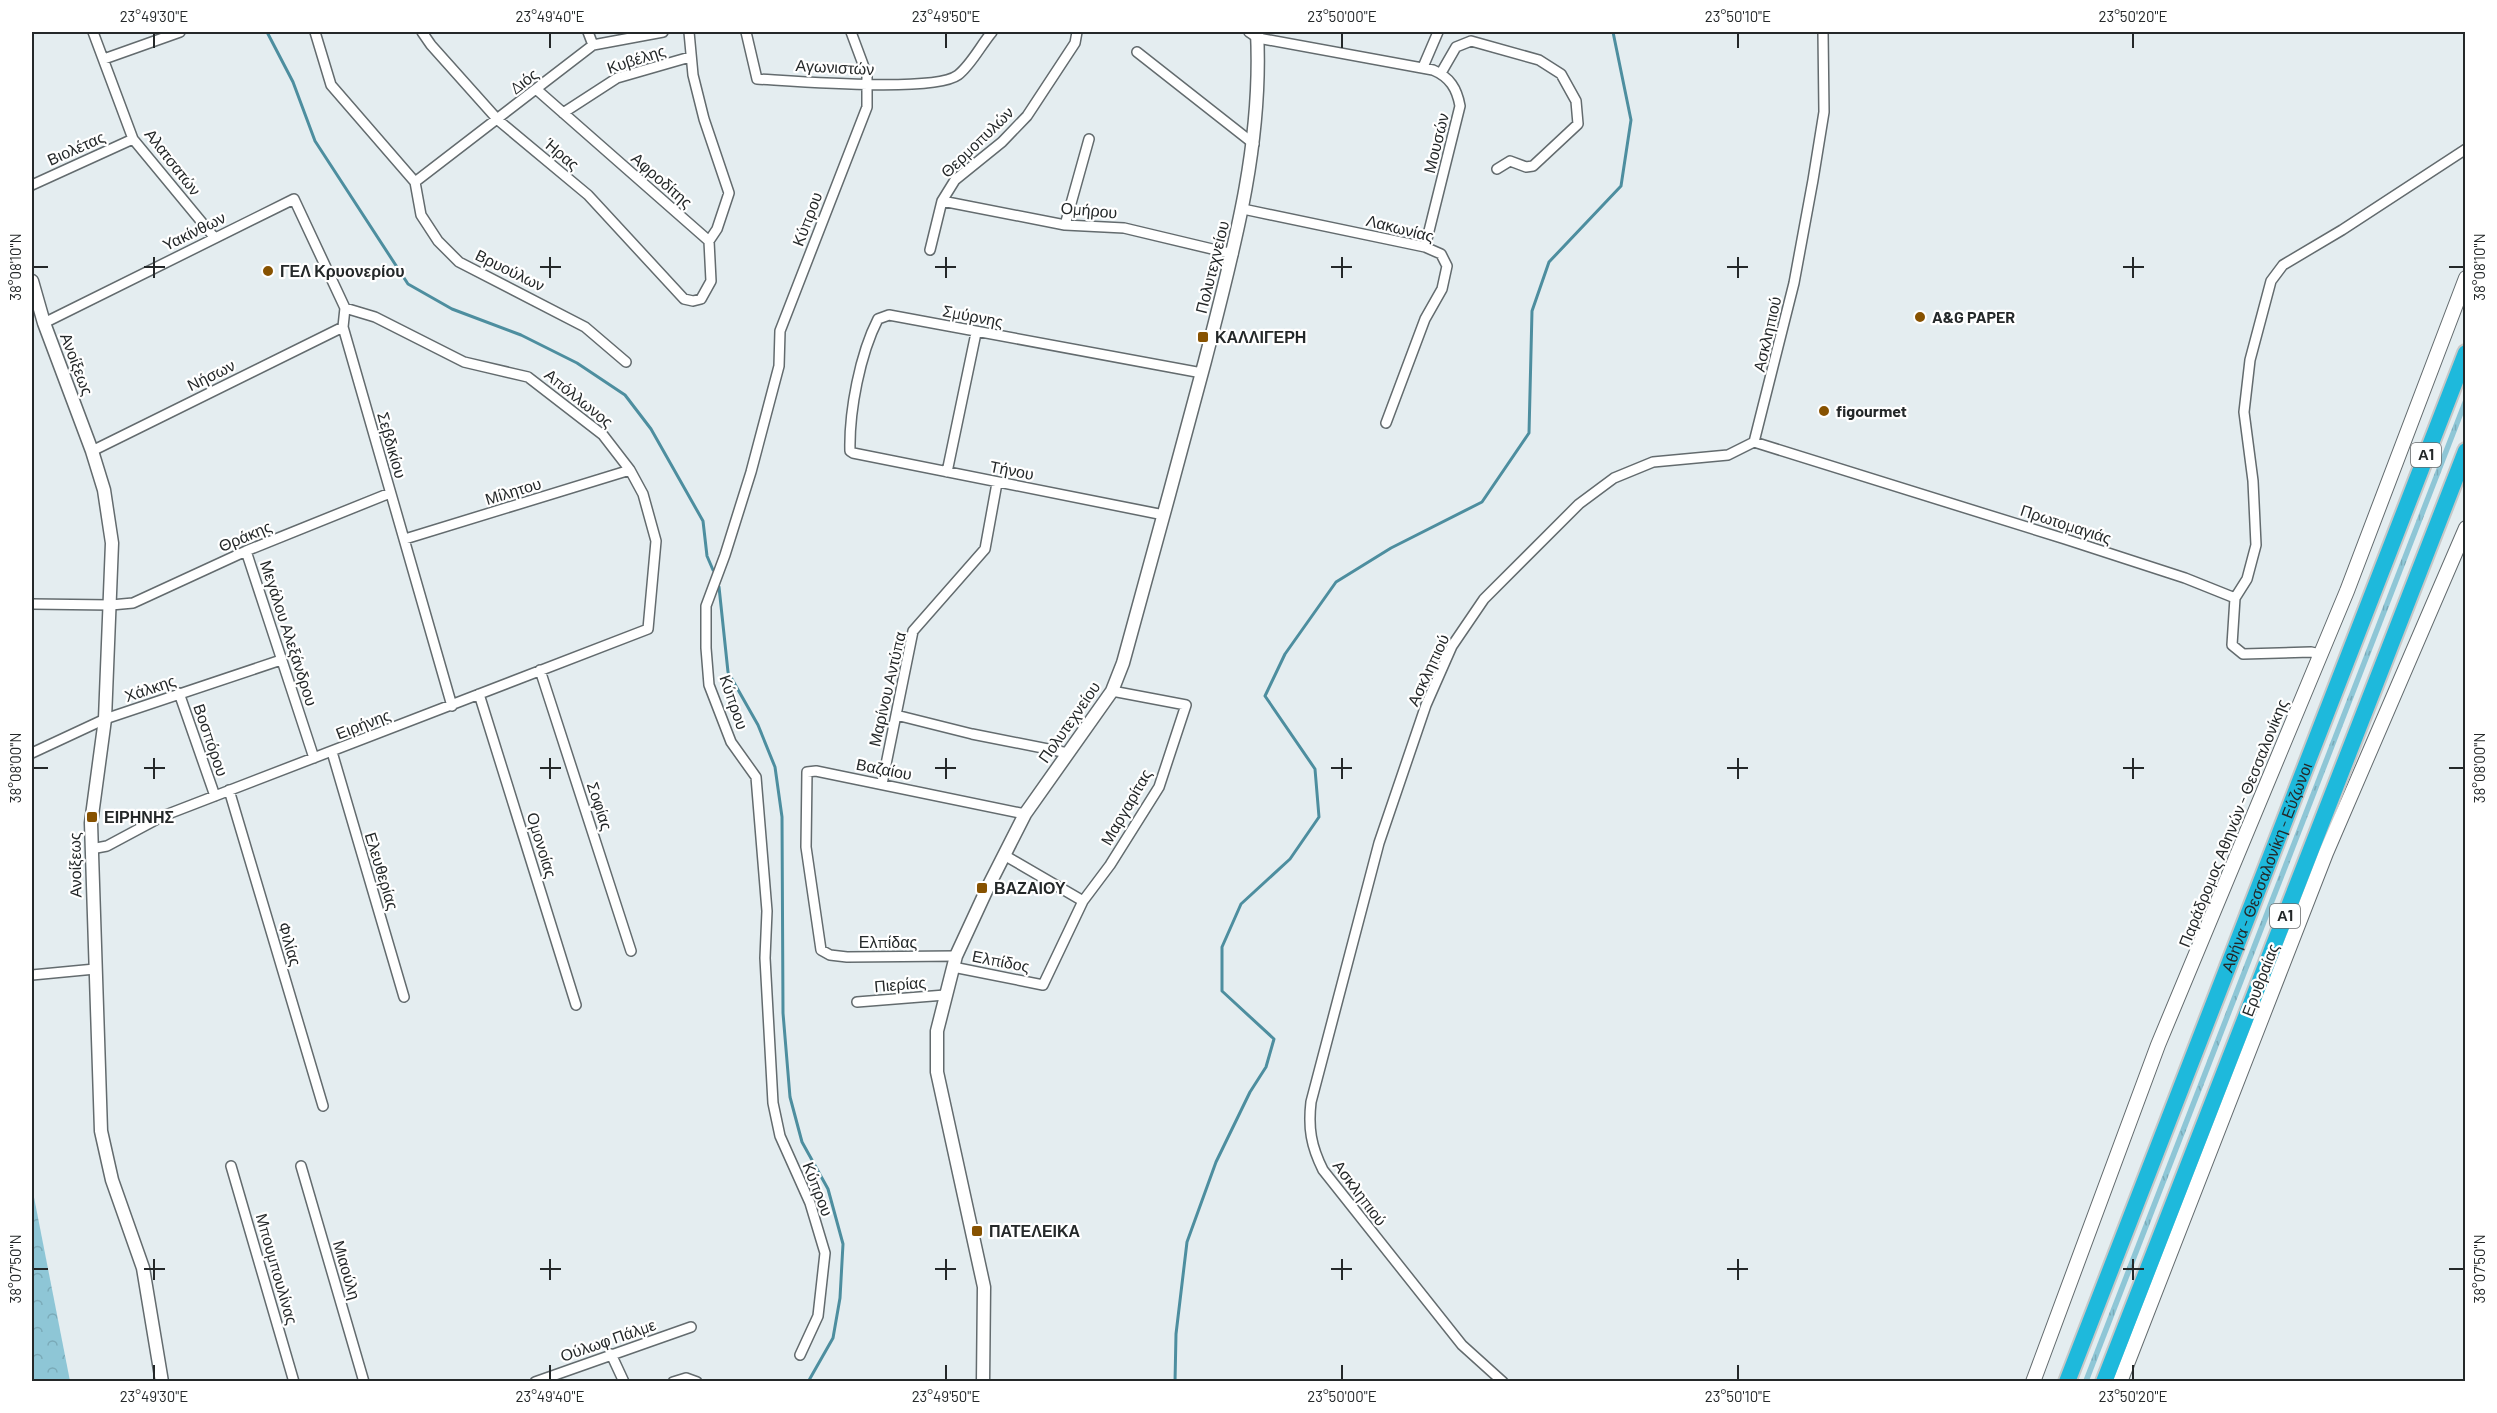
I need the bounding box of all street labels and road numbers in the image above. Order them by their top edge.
street label: Κυβέλης [604,40,668,77]
street label: Αγωνιστών [795,55,875,78]
street label: Διός [506,64,542,97]
street label: Θερμοπυλών [936,102,1017,181]
street label: Μουσών [1419,111,1452,175]
street label: Αλατσατών [141,125,205,199]
street label: Βιολέτας [44,126,108,169]
street label: Ήρας [540,133,584,174]
street label: Αφροδίτης [628,148,697,211]
street label: Κύπρου [788,189,826,249]
street label: Ομήρου [1060,198,1118,221]
street label: Υακίνθων [159,207,228,254]
street label: Λακωνίας [1364,210,1436,245]
street label: Πολυτεχνείου [1191,219,1232,315]
street label: Βρυούλων [473,245,548,294]
street label: Ασκληπιού [1749,294,1784,374]
street label: Σμύρνης [941,300,1005,331]
street label: Ανοίξεως [56,330,98,398]
street label: Νήσων [184,355,238,394]
street label: Απόλλωνος [541,364,618,431]
street label: Σεβδικίου [374,410,411,480]
road number: Α1 [2411,443,2441,467]
street label: Τήνου [989,456,1036,483]
street label: Μίλητου [483,473,543,508]
street label: Πρωτομαγιάς [2018,500,2114,547]
street label: Θράκης [216,516,274,555]
street label: Μεγάλου Αλεξάνδρου [256,558,322,708]
street label: Μαρίνου Αντύπα [864,630,909,748]
street label: Ασκληπιού [1403,631,1452,709]
street label: Χάλκης [122,670,178,705]
street label: Κύπρου [716,672,753,732]
street label: Πολυτεχνείου [1034,677,1104,766]
street label: Παράδρομος Αθηνών - Θεσσαλονίκης [2174,696,2291,950]
street label: Βοσπόρου [190,701,233,779]
street label: Ειρήνης [333,704,393,743]
street label: Βαζαίου [854,754,914,784]
street label: Αθήνα - Θεσσαλονίκη - Εύζωνοι [2217,759,2315,975]
street label: Μαργαρίτας [1096,765,1155,848]
street label: Σοφίας [584,779,617,833]
street label: Ομονοίας [524,810,562,880]
street label: Ελευθερίας [362,830,403,912]
street label: Ανοίξεως [64,832,86,898]
road number: Α1 [2270,904,2300,928]
street label: Φιλίας [275,920,306,968]
street label: Ελπίδας [859,932,918,951]
street label: Ερυθραίας [2237,941,2282,1019]
street label: Ελπίδος [971,946,1032,975]
street label: Πιερίας [873,972,927,995]
street label: Ασκληπιού [1330,1156,1391,1229]
street label: Κύπρου [799,1159,837,1219]
street label: Μπουμπουλίνας [253,1211,302,1327]
street label: Μιαούλη [330,1238,365,1302]
street label: Ούλωφ Πάλμε [558,1314,658,1365]

